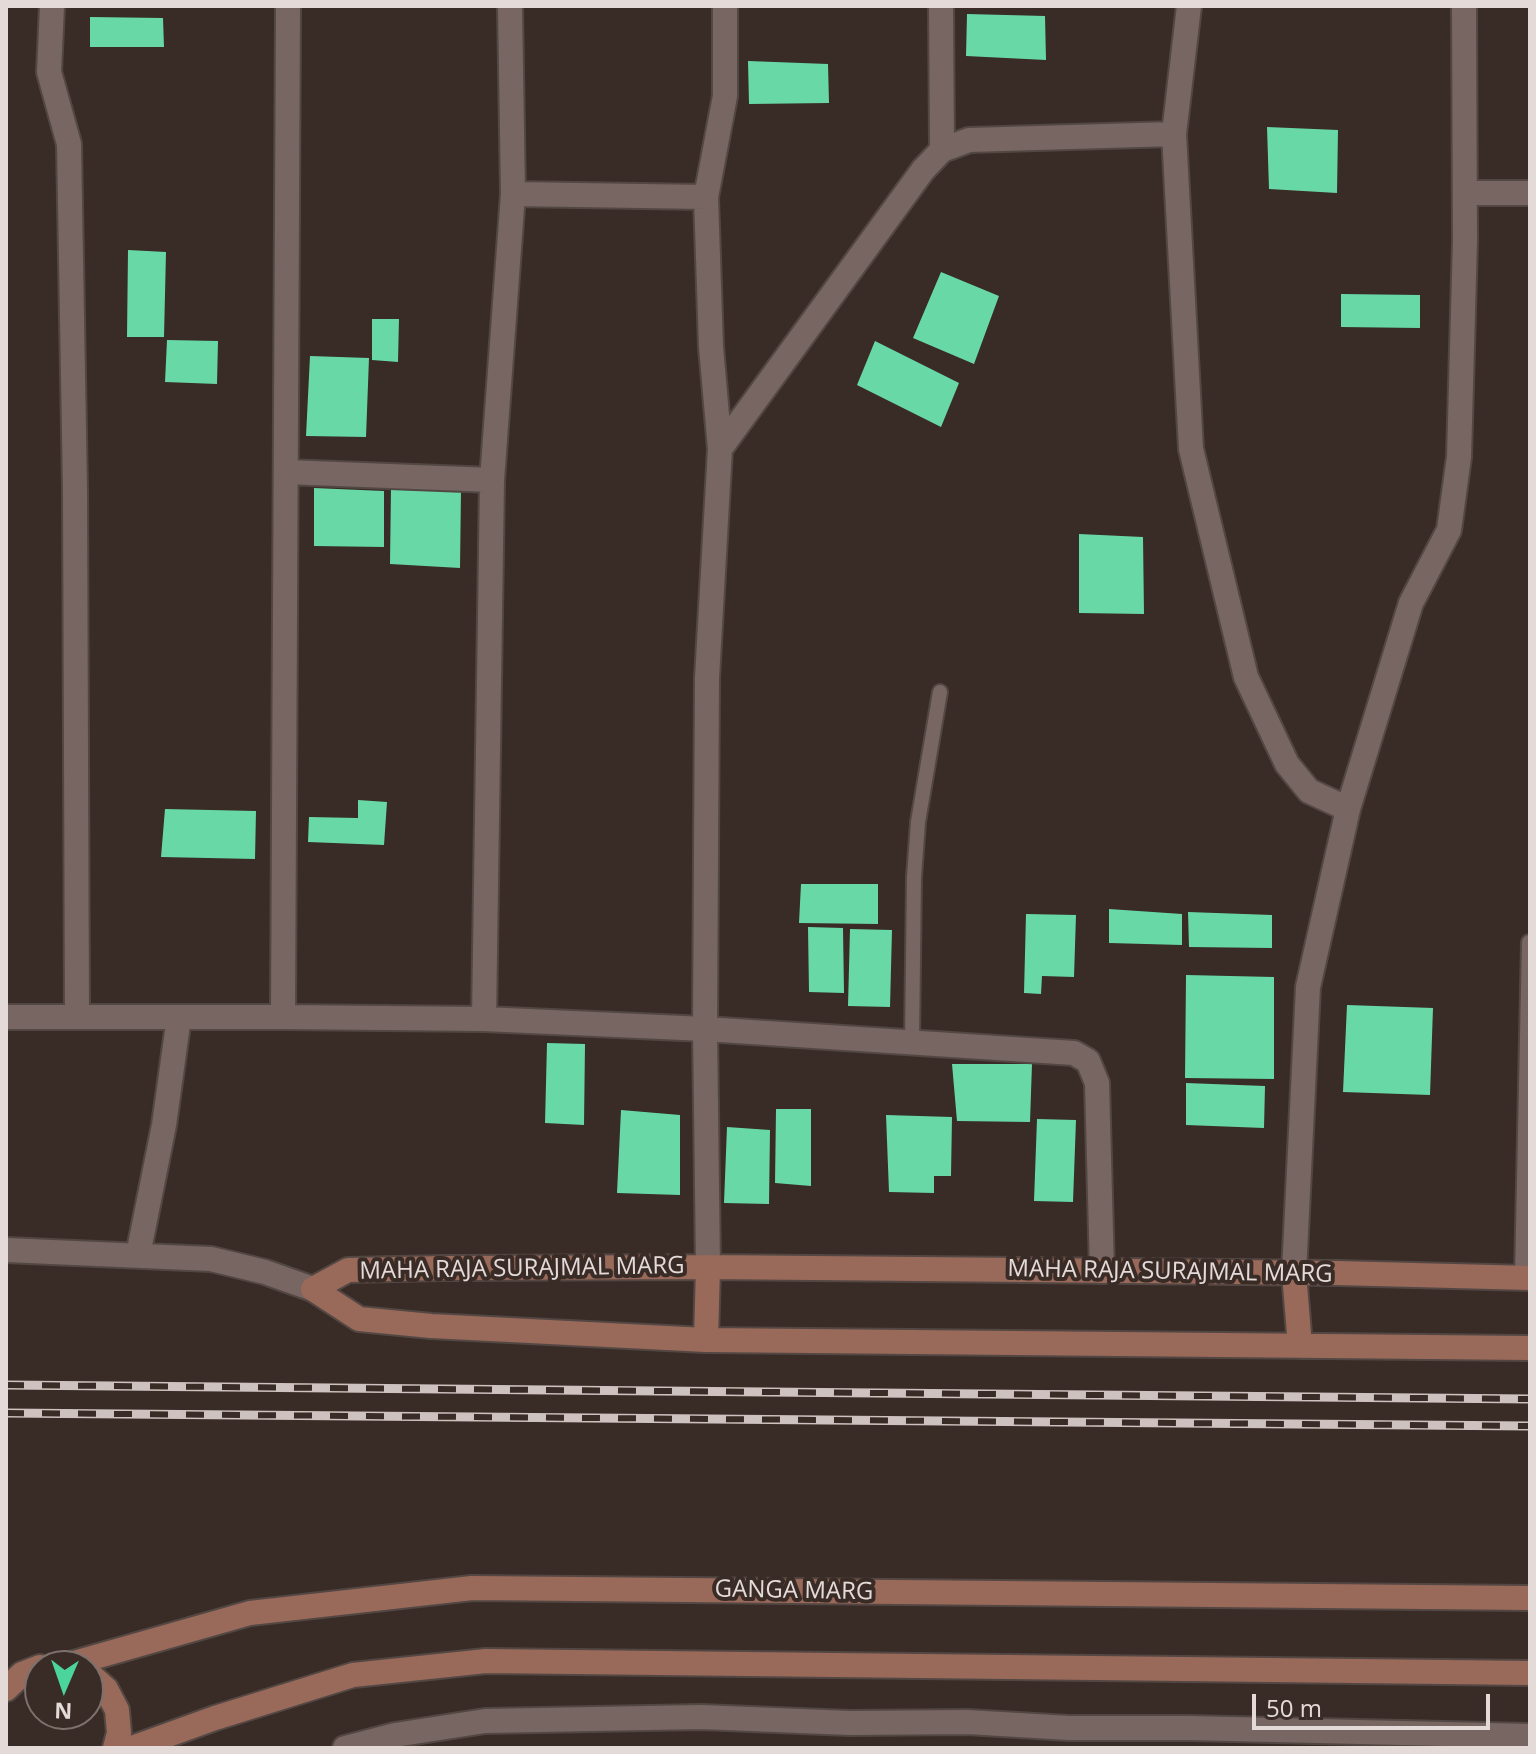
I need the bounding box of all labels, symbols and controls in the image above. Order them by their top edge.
street label: MAHA RAJA SURAJMAL MARG [359,1252,685,1286]
street label: MAHA RAJA SURAJMAL MARG [1007,1255,1333,1289]
street label: GANGA MARG [714,1575,874,1607]
north arrow [24,1650,104,1730]
scale bar [1256,1678,1494,1728]
text: 50 m [1266,1691,1322,1724]
text: N [54,1697,73,1727]

